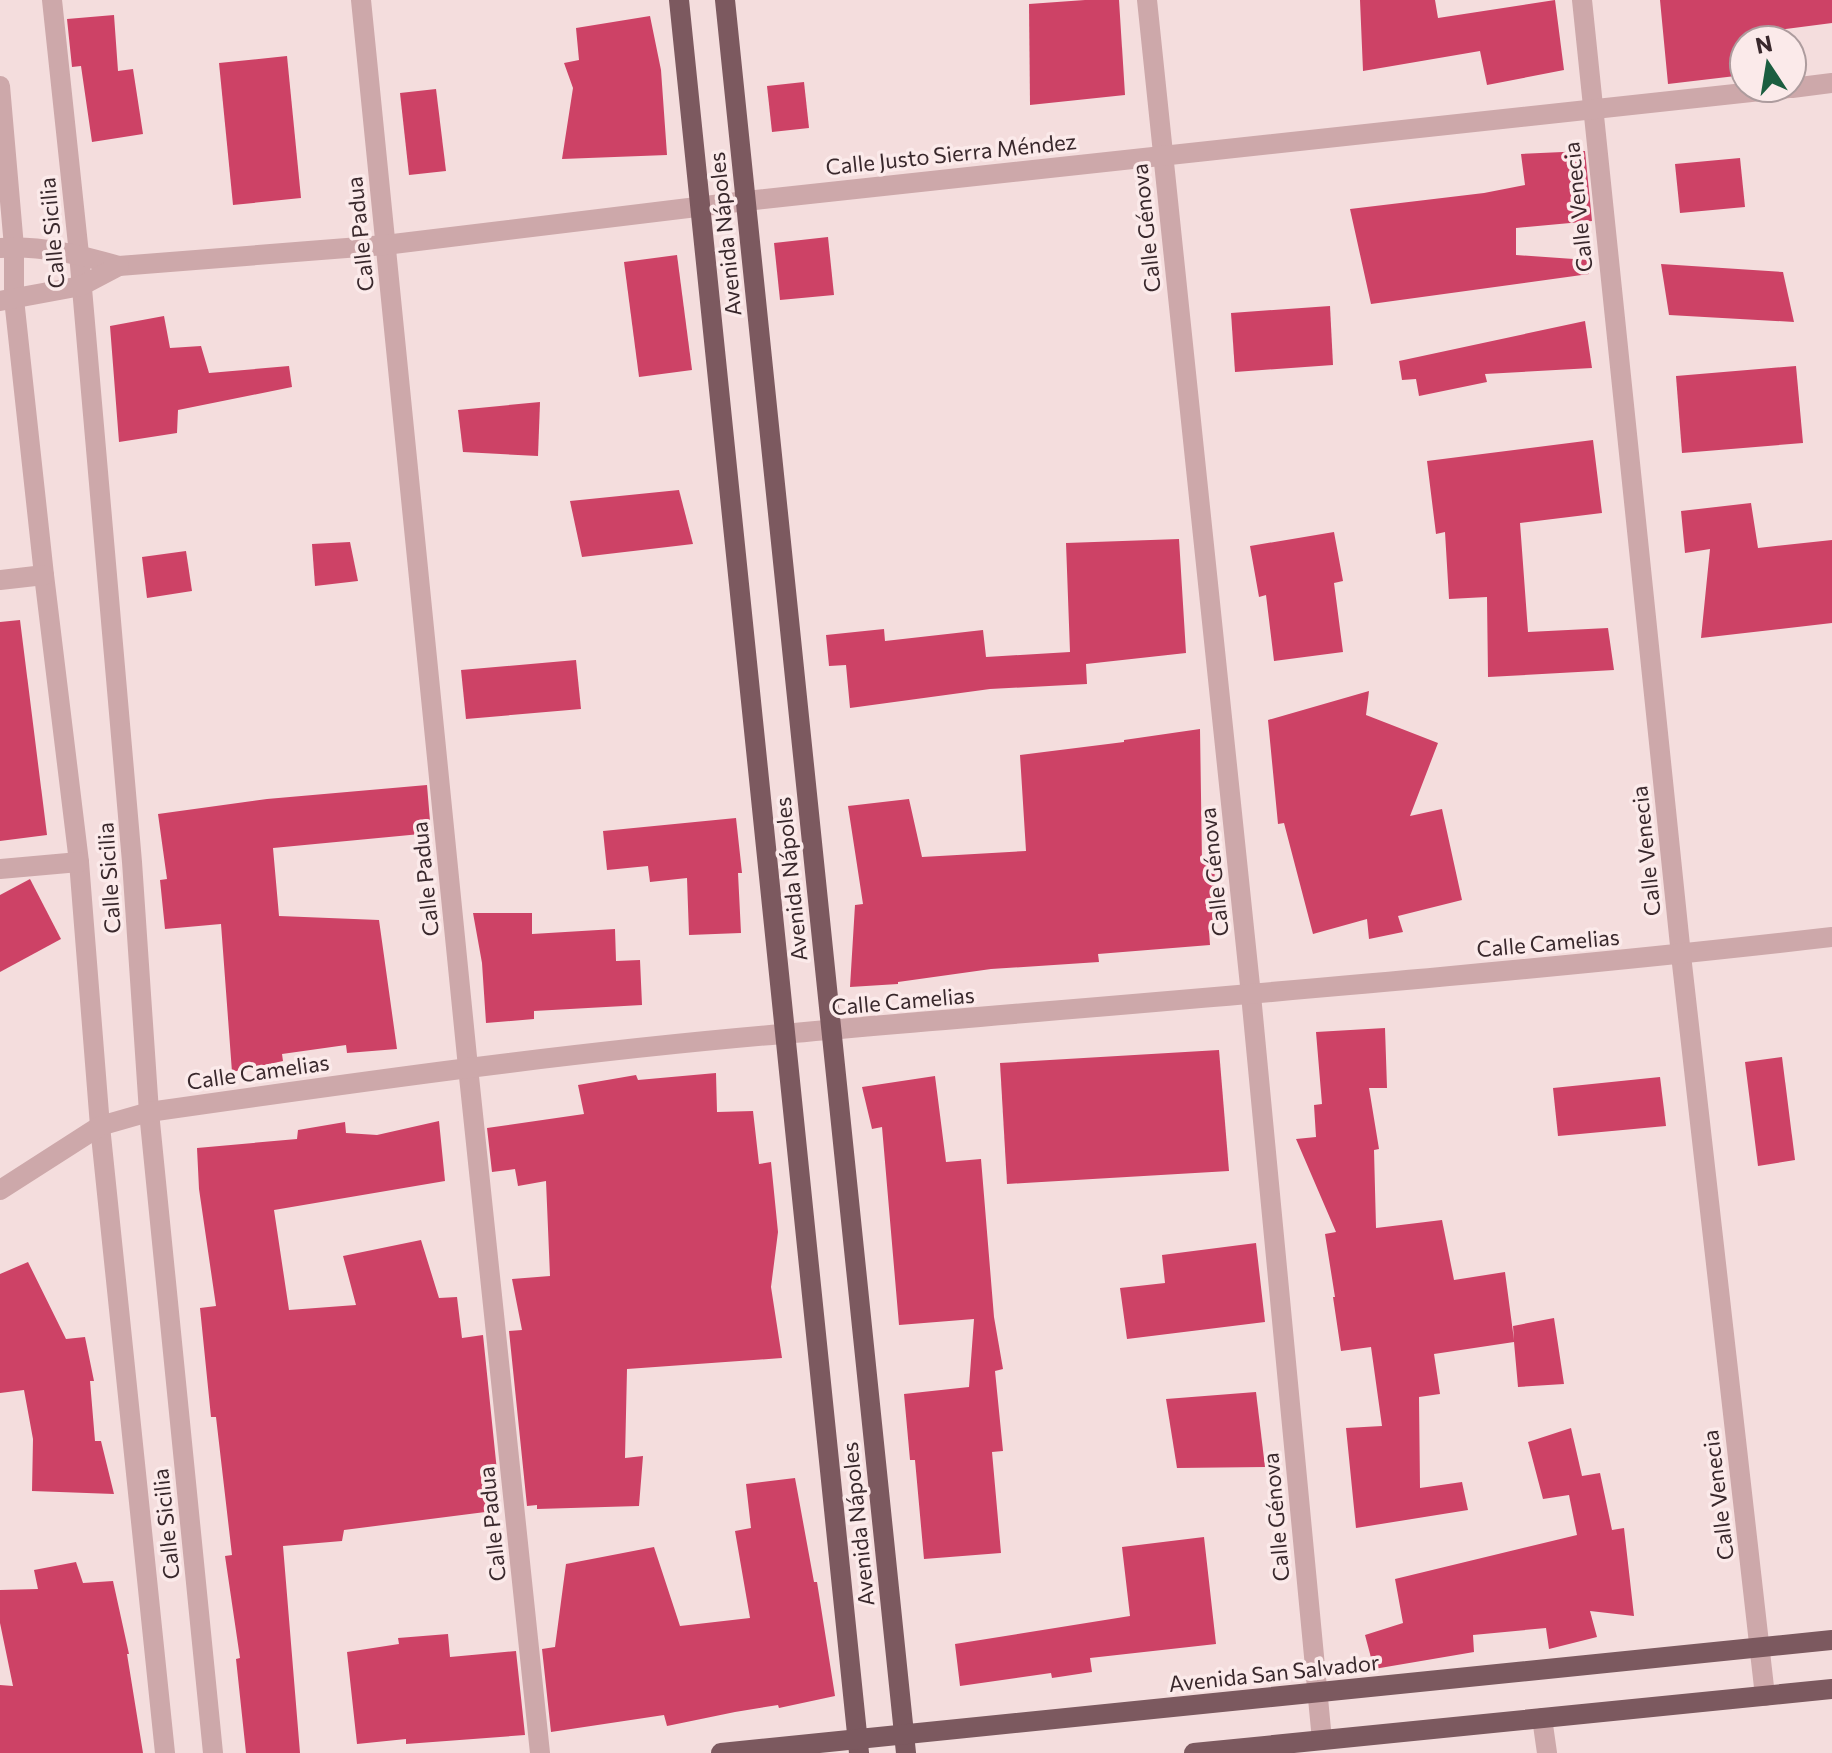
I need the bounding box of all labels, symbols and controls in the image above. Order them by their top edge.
north arrow [1728,24,1808,104]
text: N [1753,29,1775,59]
street label: Calle Justo Sierra Méndez [824,127,1078,180]
street label: Calle Venecia [1557,140,1598,274]
street label: Avenida Nápoles [702,151,747,317]
street label: Calle Génova [1125,162,1166,294]
street label: Calle Padua [340,175,379,293]
street label: Calle Sicilia [33,176,70,290]
street label: Calle Venecia [1625,784,1666,918]
street label: Avenida Nápoles [768,796,813,962]
street label: Calle Génova [1193,806,1234,938]
street label: Calle Padua [405,820,444,938]
street label: Calle Sicilia [91,822,126,935]
street label: Calle Camelias [1475,923,1621,962]
street label: Calle Camelias [830,981,976,1020]
street label: Calle Camelias [185,1048,331,1095]
street label: Calle Venecia [1696,1428,1739,1562]
street label: Avenida Nápoles [835,1441,880,1607]
street label: Calle Génova [1256,1451,1295,1583]
street label: Calle Padua [472,1465,511,1583]
street label: Calle Sicilia [146,1467,185,1581]
street label: Avenida San Salvador [1167,1648,1381,1697]

